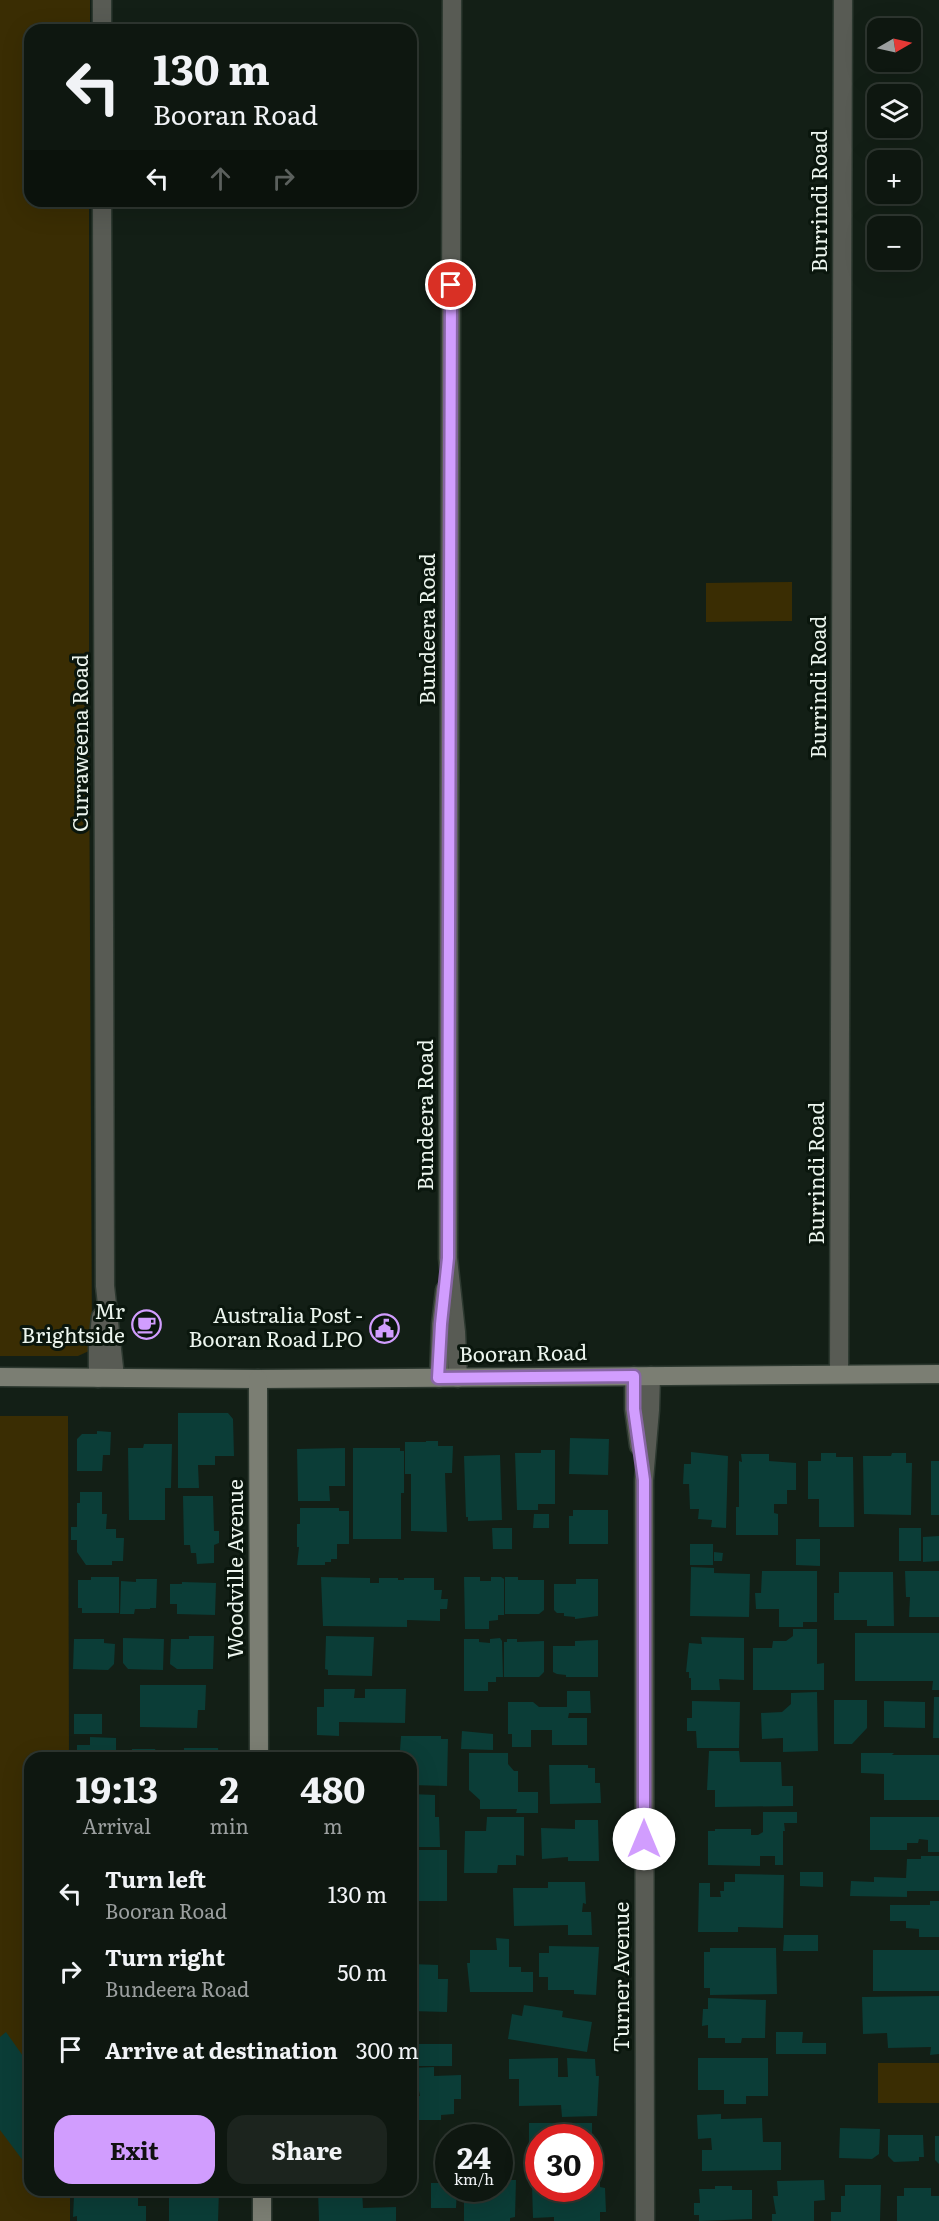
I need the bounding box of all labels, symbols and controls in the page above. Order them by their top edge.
north arrow [867,18,921,72]
map controls [867,18,921,270]
text: 130 m [153,36,270,98]
icon: left [54,48,132,126]
button: layers [867,84,921,138]
text: Booran Road [153,93,318,133]
street label: Burrindi Road [802,129,833,272]
button: + [867,150,921,204]
icon: left [141,162,174,195]
icon: ahead [204,162,237,195]
icon: right [267,162,300,195]
button: − [867,216,921,270]
pin [425,259,476,310]
icon: arrive [434,268,467,301]
street label: Bundeera Road [410,553,441,705]
street label: Burrindi Road [801,615,832,758]
street label: Curraweena Road [63,654,94,832]
street label: Bundeera Road [408,1039,439,1191]
street label: Burrindi Road [799,1101,830,1244]
place label: Mr Brightside [21,1294,125,1349]
place label: Australia Post - Booran Road LPO [188,1298,363,1353]
cafe icon: Mr Brightside [130,1308,162,1340]
public building icon: Australia Post - Booran Road LPO [368,1312,400,1344]
street label: Booran Road [459,1335,588,1368]
street label: Woodville Avenue [218,1479,249,1659]
text: 19:13 [76,1761,158,1814]
text: 2 [220,1761,239,1814]
text: 480 [300,1761,365,1814]
position arrow [612,1807,676,1871]
text: Arrival [83,1810,151,1840]
text: min [210,1810,249,1840]
text: m [323,1810,343,1840]
text: Turn left [105,1862,206,1895]
icon: left [54,1877,87,1910]
text: 130 m [328,1877,387,1910]
text: Booran Road [105,1895,227,1925]
street label: Turner Avenue [604,1902,635,2052]
text: Turn right [105,1940,225,1973]
icon: right [54,1955,87,1988]
text: 50 m [337,1955,387,1988]
text: Bundeera Road [105,1973,249,2003]
icon: arrive [54,2033,87,2066]
text: Arrive at destination [105,2033,338,2066]
text: 300 m [356,2033,419,2066]
button: Exit [54,2115,215,2184]
button: Share [227,2115,387,2184]
speed limit sign: 30 [525,2124,603,2202]
text: 24 [457,2134,491,2178]
text: km/h [454,2167,494,2190]

